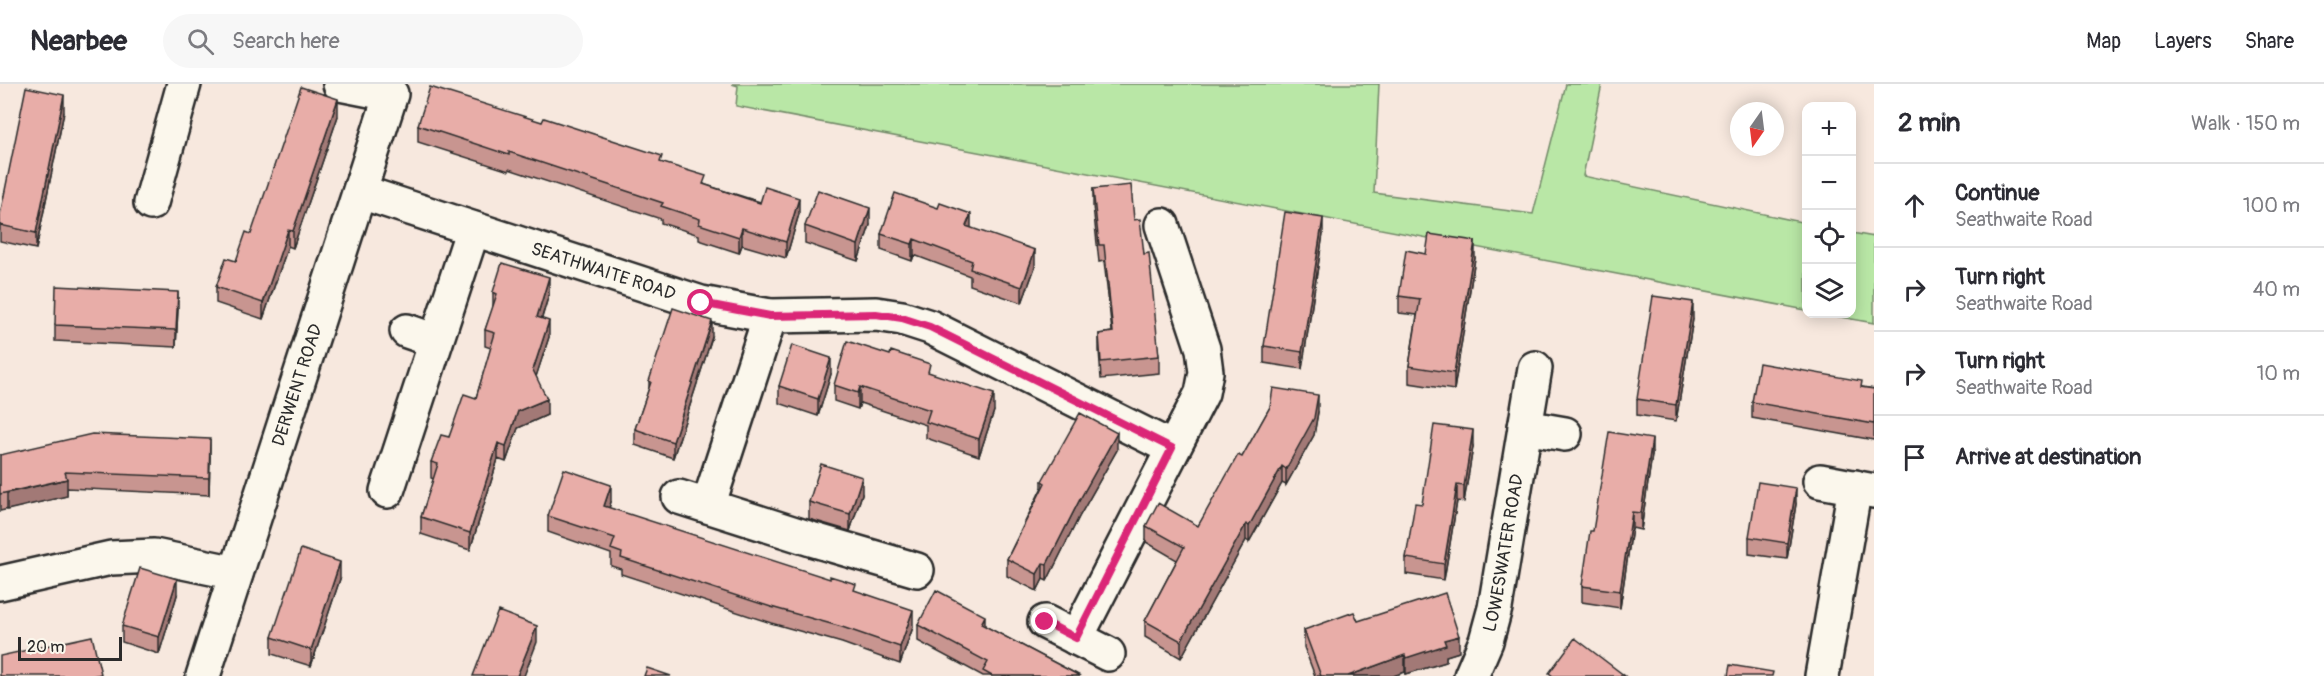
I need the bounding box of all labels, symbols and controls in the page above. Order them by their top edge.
search box [163,14,583,68]
text: Nearbee [30,24,127,59]
icon: search [184,25,217,58]
text: Search here [232,27,340,55]
text: Map [2086,28,2121,55]
text: Layers [2154,28,2212,55]
text: Share [2245,28,2294,55]
north arrow [1730,102,1784,156]
map controls [1802,102,1856,318]
button: + [1802,102,1856,156]
text: 2 min [1898,107,1960,139]
text: Walk · 150 m [2191,111,2300,136]
button: − [1802,156,1856,210]
text: Continue [1955,179,2039,207]
icon: ahead [1898,189,1931,222]
text: 100 m [2243,193,2300,218]
text: Seathwaite Road [1955,207,2093,232]
button: locate [1802,210,1856,264]
street label: SEATHWAITE ROAD [528,237,679,305]
text: Turn right [1955,263,2045,291]
button: layers [1802,264,1856,318]
icon: right [1898,273,1931,306]
text: 40 m [2253,277,2300,302]
route start [687,289,713,315]
text: Seathwaite Road [1955,291,2093,316]
street label: DERWENT ROAD [267,321,328,449]
text: Turn right [1955,347,2045,375]
icon: right [1898,357,1931,390]
text: 10 m [2256,361,2300,386]
text: Seathwaite Road [1955,375,2093,400]
icon: arrive [1898,441,1931,474]
text: Arrive at destination [1955,443,2141,471]
street label: LOWESWATER ROAD [1478,472,1529,634]
route end [1031,608,1057,634]
scale bar [18,634,122,662]
text: 20 m [27,637,65,657]

